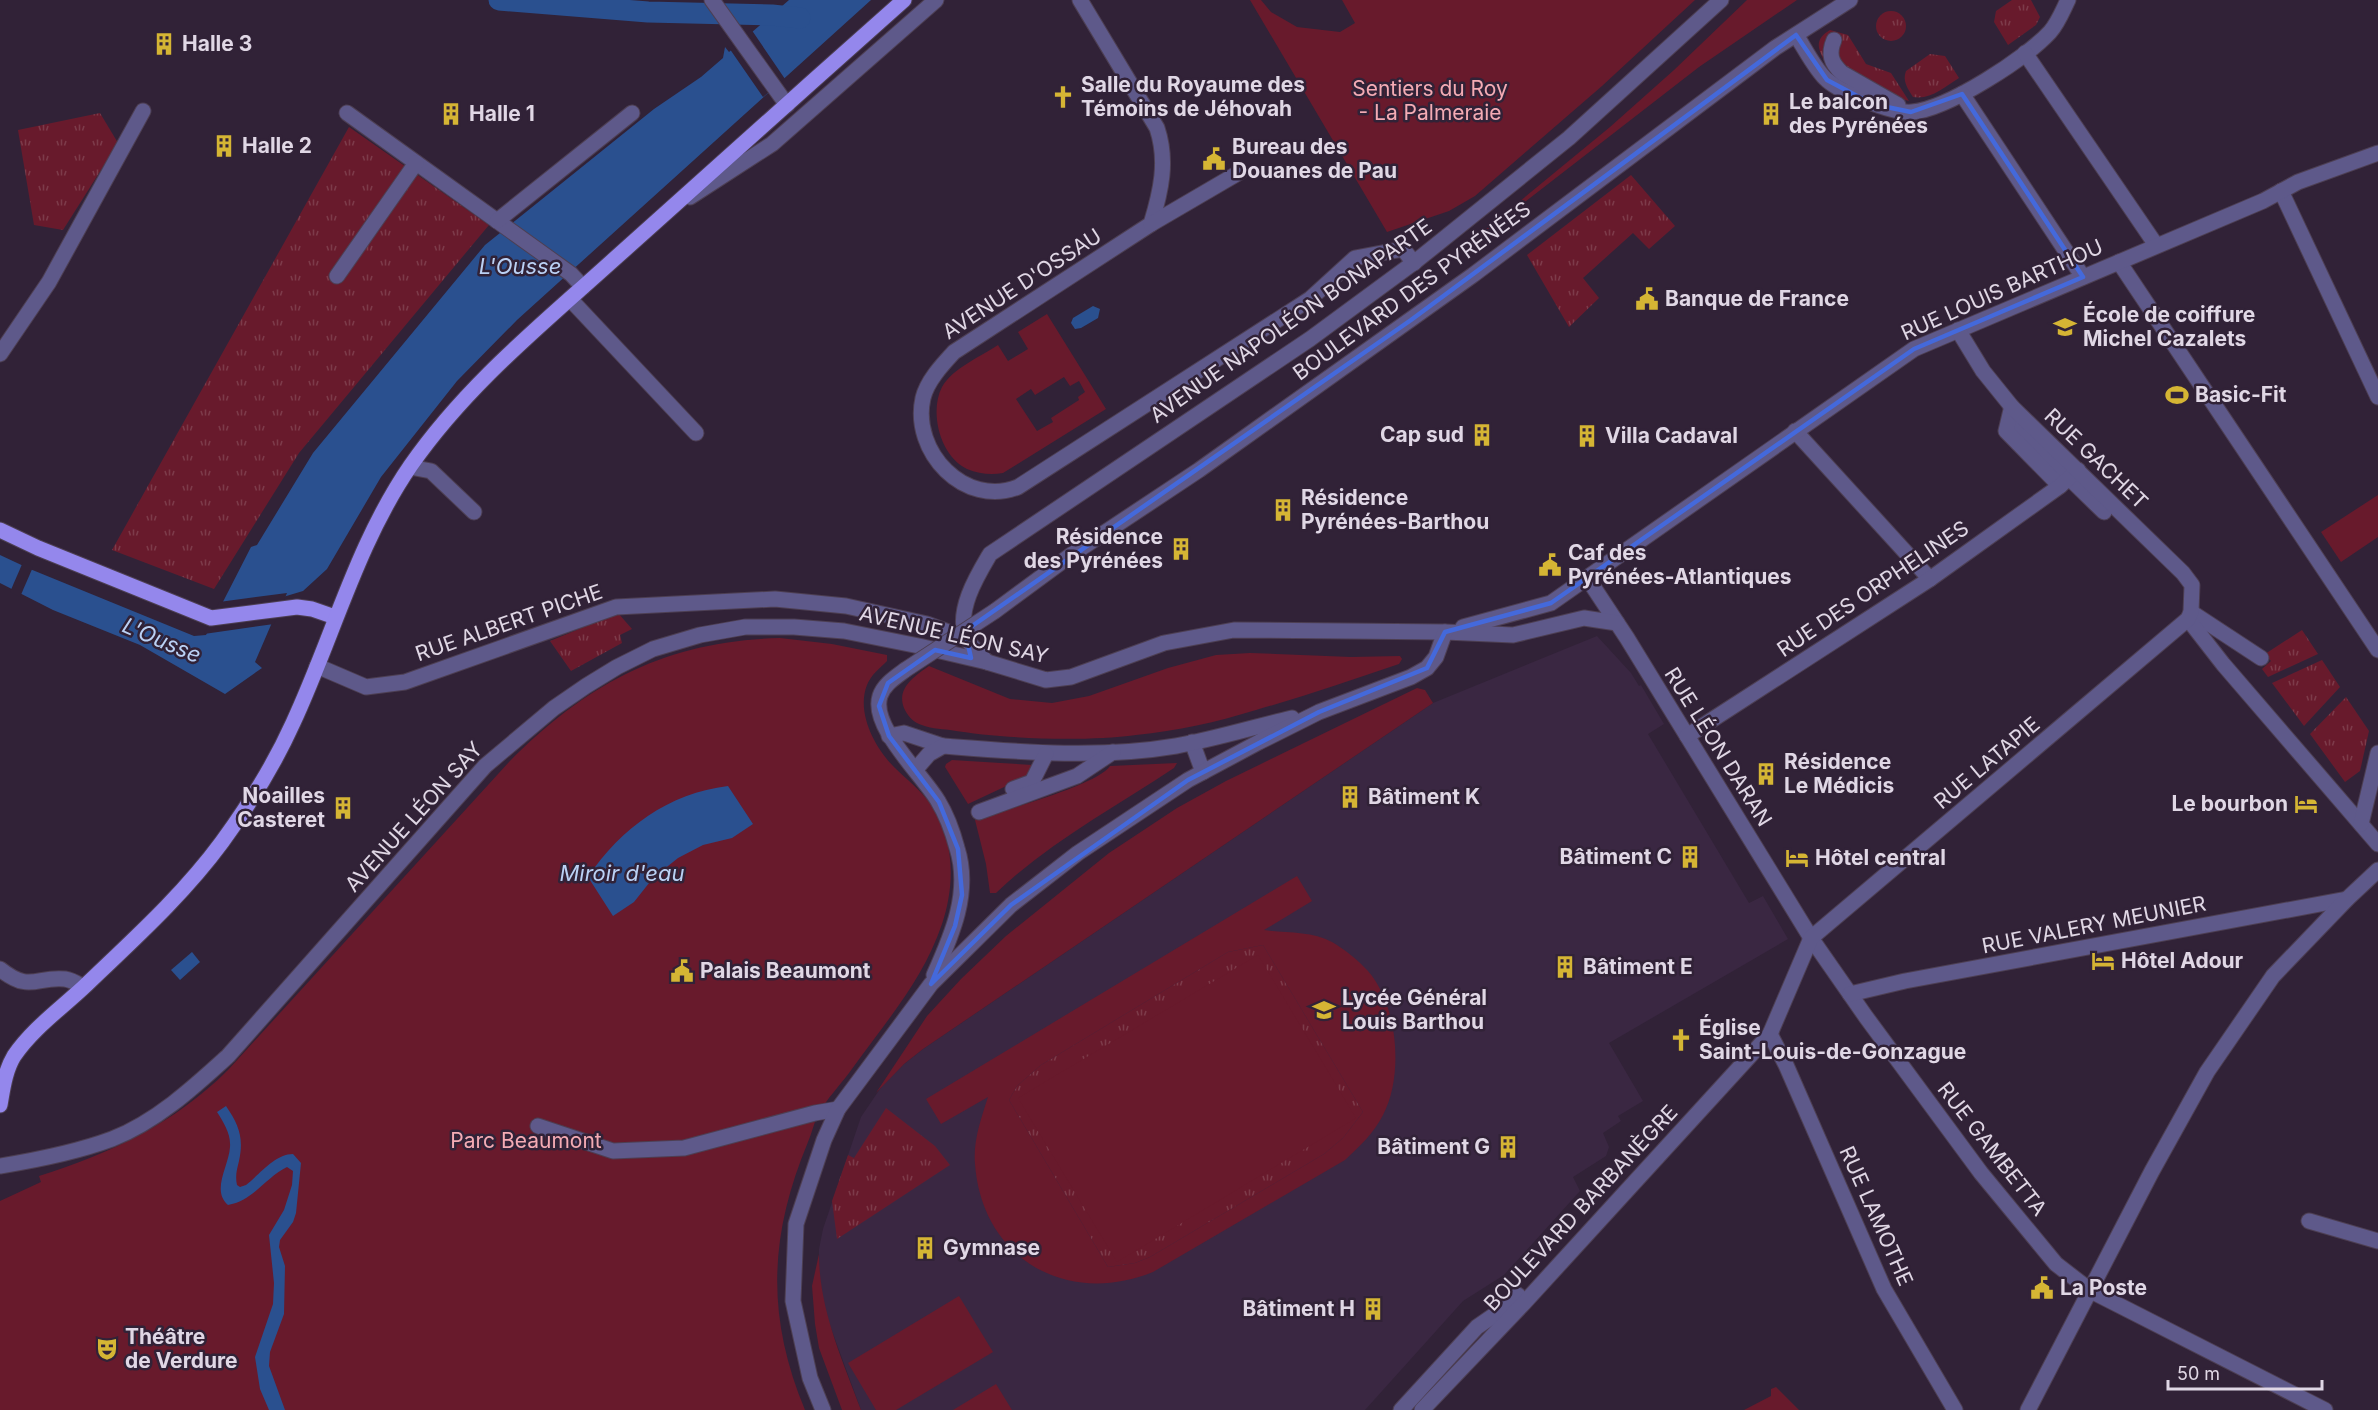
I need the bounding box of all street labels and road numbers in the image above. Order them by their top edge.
street label: BOULEVARD DES PYRÉNÉES [1287,195,1535,385]
street label: AVENUE NAPOLÉON BONAPARTE [1144,212,1436,428]
street label: AVENUE D'OSSAU [938,223,1106,344]
street label: RUE LOUIS BARTHOU [1897,234,2107,345]
street label: RUE GACHET [2040,403,2153,514]
street label: RUE DES ORPHELINES [1772,515,1973,662]
street label: RUE ALBERT PICHE [412,579,606,666]
street label: AVENUE LÉON SAY [857,600,1051,668]
street label: RUE LÉON DARAN [1659,662,1778,831]
street label: RUE LATAPIE [1929,711,2045,814]
street label: AVENUE LÉON SAY [339,736,488,897]
street label: RUE VALERY MEUNIER [1980,891,2208,959]
street label: RUE GAMBETTA [1933,1077,2052,1220]
street label: BOULEVARD BARBANÈGRE [1478,1099,1683,1316]
street label: RUE LAMOTHE [1834,1142,1918,1290]

